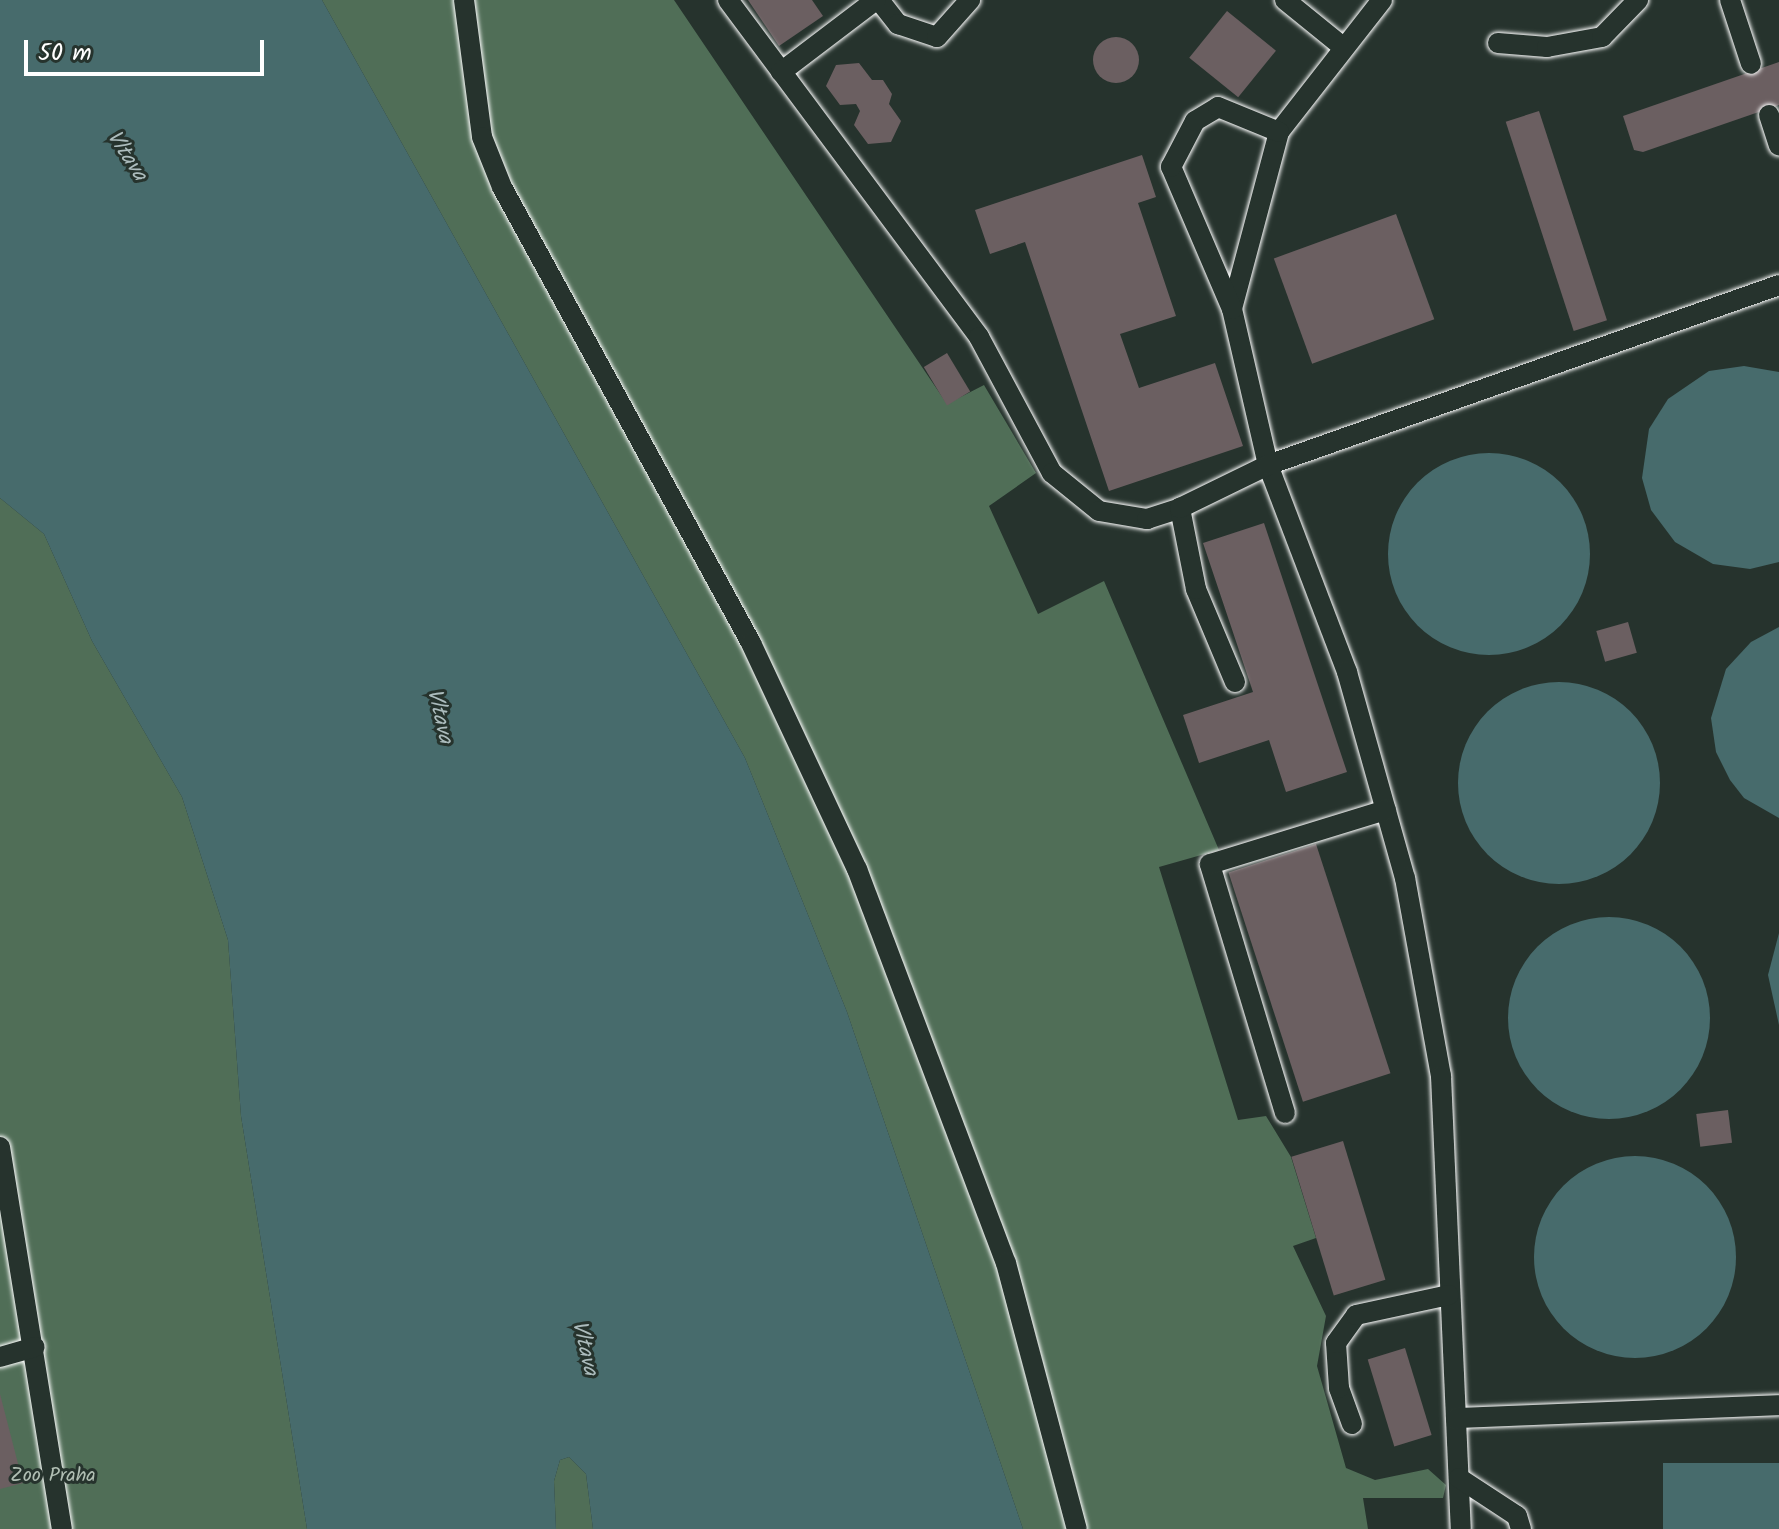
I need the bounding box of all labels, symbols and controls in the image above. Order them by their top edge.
scale bar [28,24,268,74]
text: 50 m [38,34,92,73]
water label: Vltava [100,126,152,186]
water label: Vltava [420,686,458,746]
water label: Vltava [565,1318,603,1378]
park label: Zoo Praha [10,1464,96,1488]

